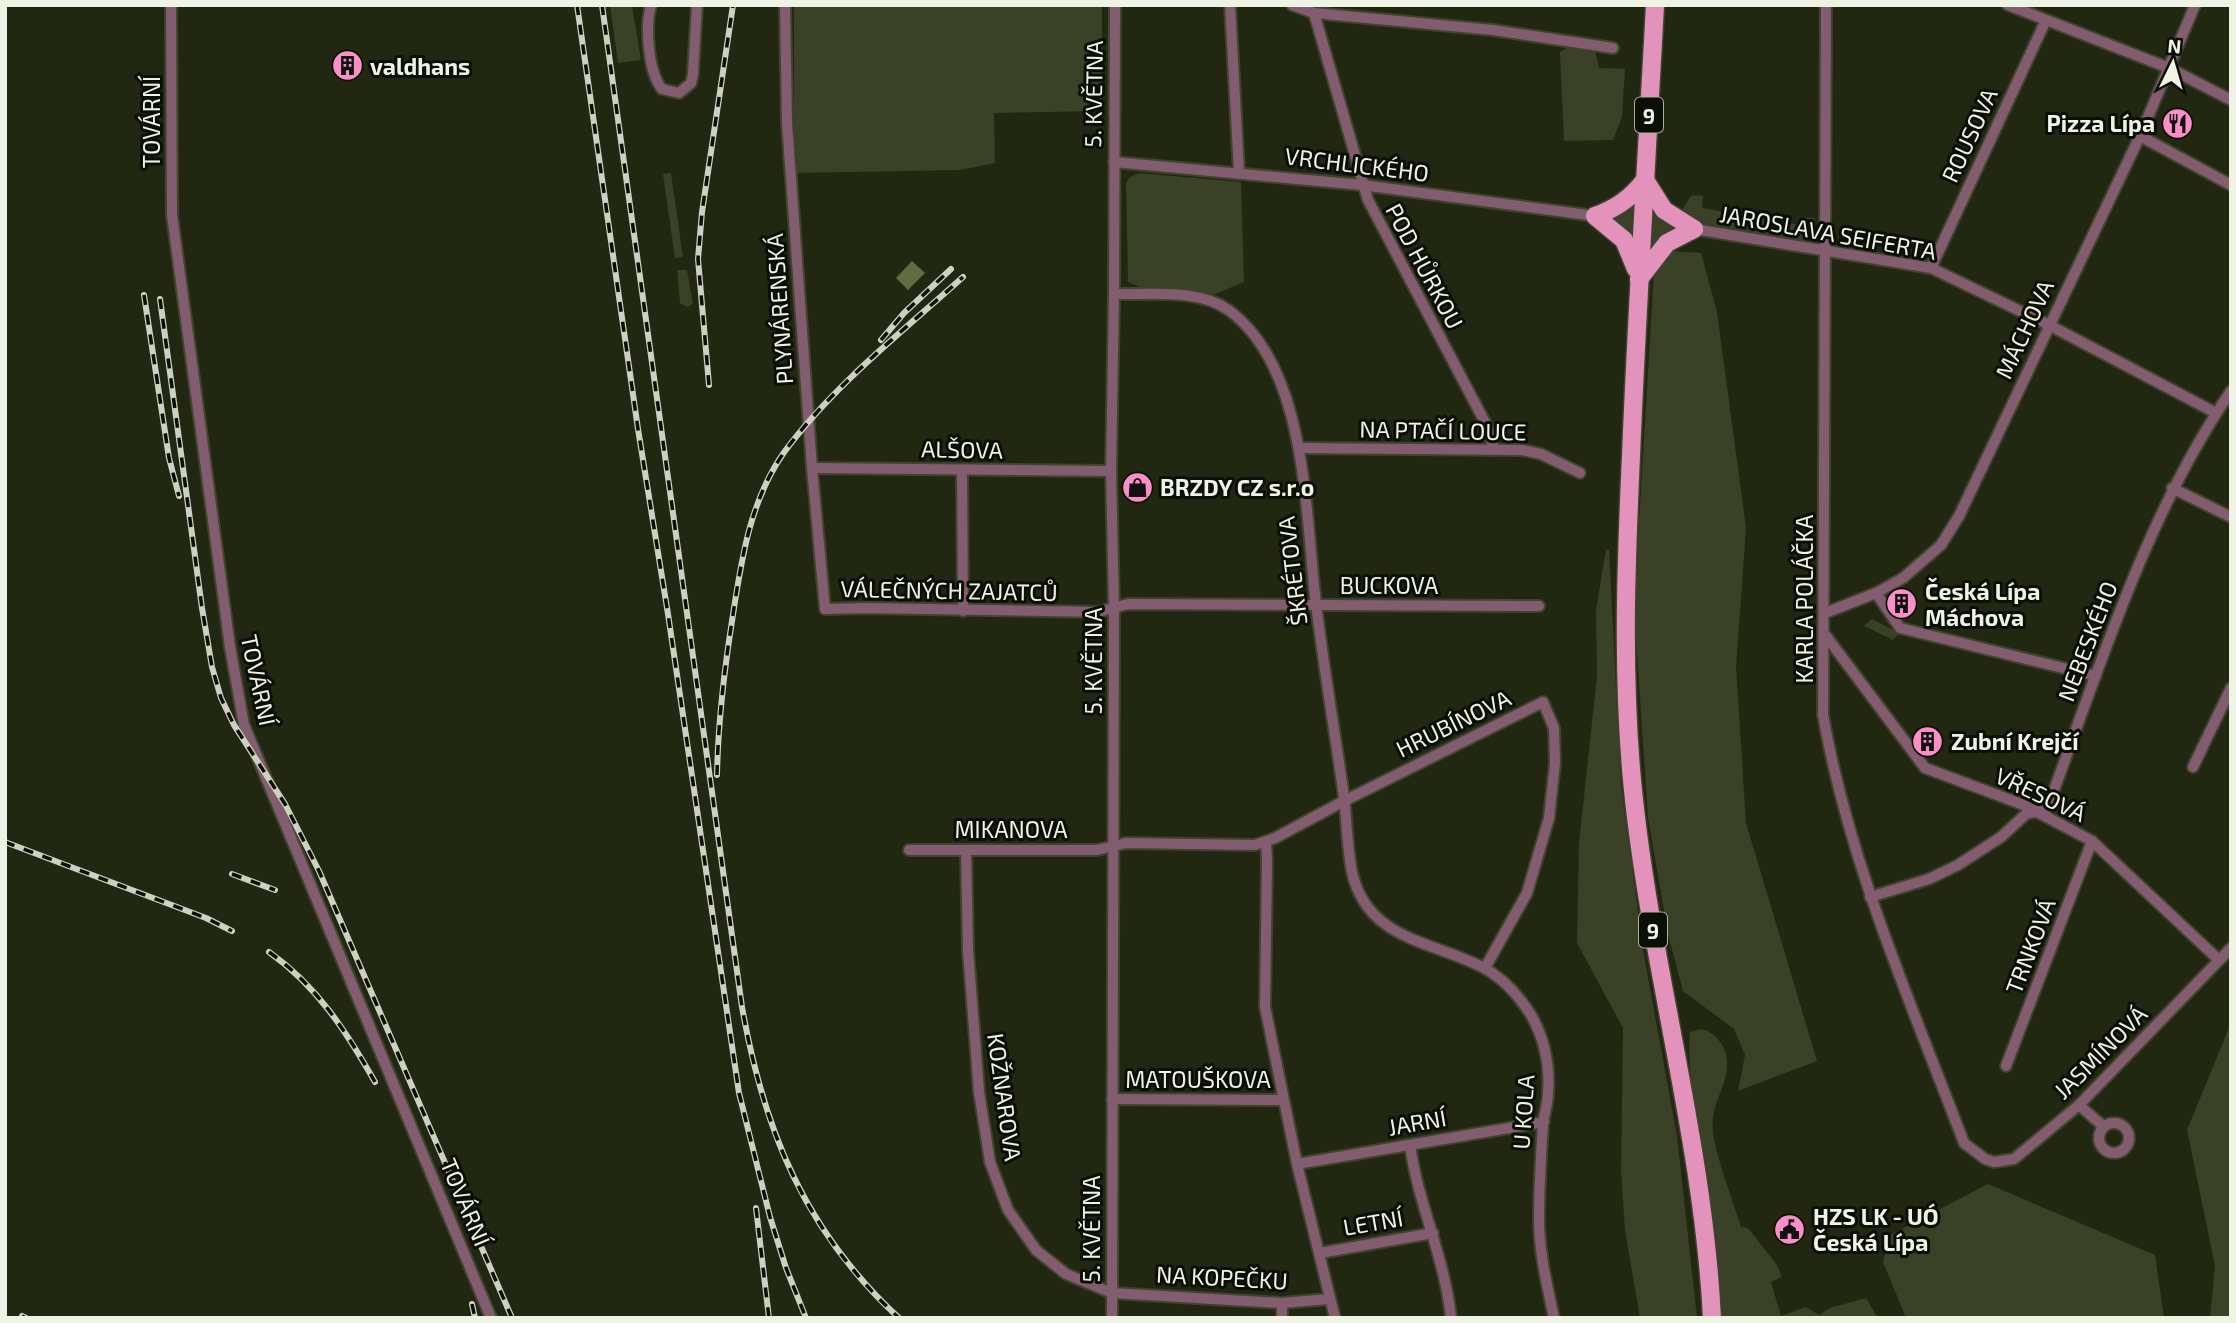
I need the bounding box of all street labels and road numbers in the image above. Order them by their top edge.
street label: 5. KVĚTNA [1078,40,1108,148]
street label: TOVÁRNÍ [137,75,165,168]
street label: ROUSOVA [1935,83,2003,186]
road number: 9 [1635,97,1663,132]
street label: VRCHLICKÉHO [1283,141,1431,187]
street label: POD HŮRKOU [1380,199,1470,333]
street label: JAROSLAVA SEIFERTA [1718,199,1939,265]
street label: PLYNÁRENSKÁ [760,232,798,385]
street label: MÁCHOVA [1989,275,2059,383]
street label: NA PTAČÍ LOUCE [1359,415,1527,445]
street label: ALŠOVA [921,434,1004,464]
street label: ŠKRÉTOVA [1271,514,1313,627]
street label: KARLA POLÁČKA [1790,514,1818,683]
street label: BUCKOVA [1340,571,1439,599]
street label: VÁLEČNÝCH ZAJATCŮ [840,574,1058,606]
street label: NEBESKÉHO [2051,577,2123,705]
street label: 5. KVĚTNA [1079,607,1107,715]
street label: TOVÁRNÍ [236,632,282,729]
street label: HRUBÍNOVA [1391,683,1516,763]
street label: VŘESOVÁ [1991,761,2091,827]
street label: MIKANOVA [954,815,1068,843]
street label: TRNKOVÁ [1999,894,2061,998]
road number: 9 [1639,912,1667,948]
street label: JASMÍNOVÁ [2048,999,2153,1104]
street label: KOŽNAROVA [982,1031,1028,1163]
street label: MATOUŠKOVA [1125,1065,1271,1093]
street label: U KOLA [1506,1073,1540,1150]
street label: JARNÍ [1386,1103,1449,1141]
street label: TOVÁRNÍ [435,1154,497,1251]
street label: 5. KVĚTNA [1077,1175,1105,1283]
street label: LETNÍ [1341,1203,1406,1241]
street label: NA KOPEČKU [1155,1260,1289,1294]

